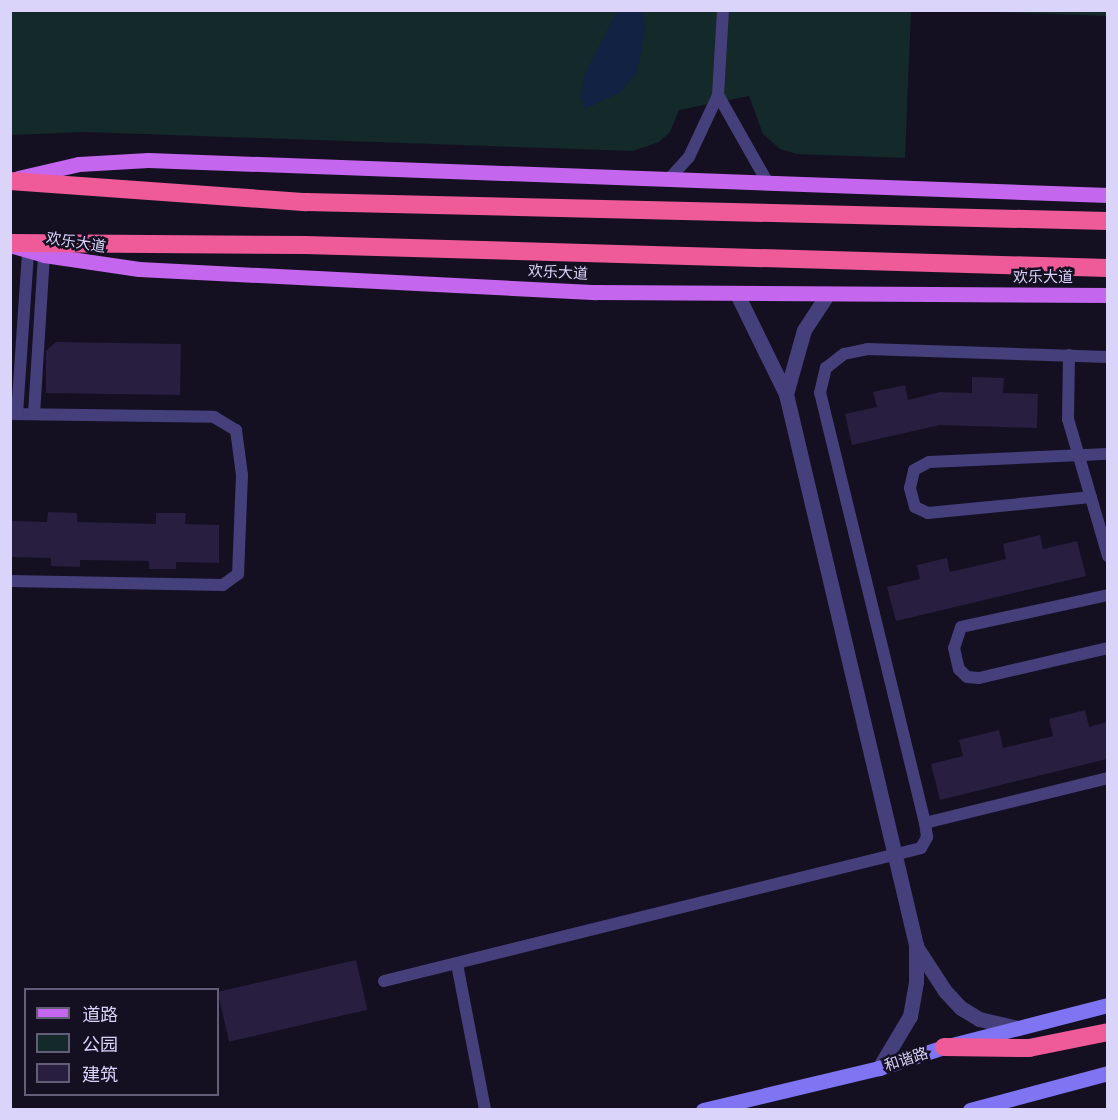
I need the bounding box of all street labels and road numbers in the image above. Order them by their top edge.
street label: 欢乐大道 [45,228,107,256]
street label: 欢乐大道 [528,261,588,283]
street label: 欢乐大道 [1013,268,1073,286]
street label: 和谐路 [882,1043,930,1075]

